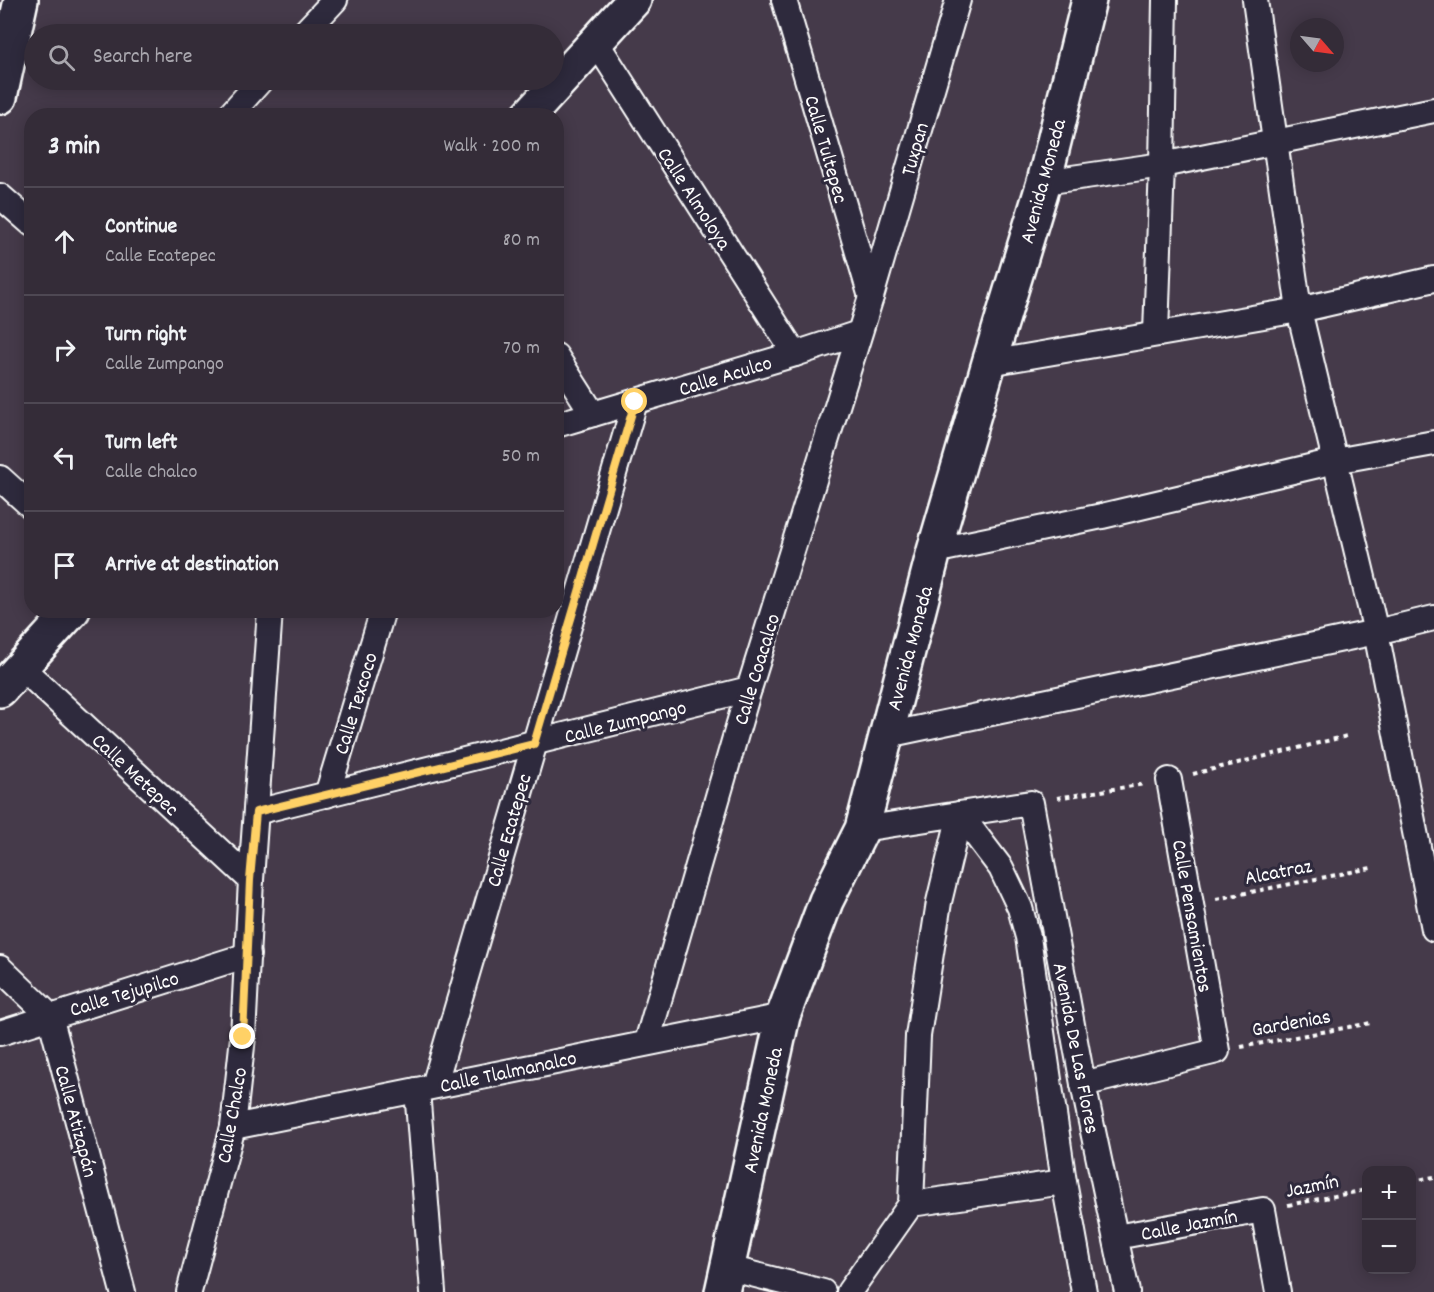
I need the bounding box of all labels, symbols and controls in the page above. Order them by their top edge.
north arrow [1290,18,1344,72]
search box [24,24,564,90]
icon: search [45,41,78,74]
text: Search here [93,42,192,73]
street label: Calle Tultepec [794,92,854,207]
street label: Avenida Moneda [1014,115,1076,247]
street label: Tuxpan [895,120,939,180]
text: 3 min [48,129,100,166]
text: Walk · 200 m [444,133,540,161]
street label: Calle Almoloya [648,142,738,258]
text: Continue [105,212,177,243]
icon: ahead [48,225,81,258]
text: 80 m [503,227,540,255]
text: Calle Ecatepec [105,243,216,271]
text: Turn right [105,320,187,351]
icon: right [48,333,81,366]
text: 70 m [503,335,540,363]
street label: Calle Aculco [676,349,776,406]
text: Calle Zumpango [105,351,224,379]
route start [621,388,647,414]
text: Turn left [105,428,177,459]
icon: left [48,441,81,474]
text: 50 m [502,443,540,471]
text: Calle Chalco [105,459,197,487]
icon: arrive [48,549,81,582]
text: Arrive at destination [105,550,279,581]
street label: Avenida Moneda [881,582,943,714]
street label: Calle Coacalco [728,611,790,729]
street label: Calle Texcoco [328,649,388,759]
street label: Calle Zumpango [562,694,690,754]
street label: Calle Metepec [83,728,184,825]
street label: Calle Ecatepec [480,771,541,891]
street label: Calle Pensamientos [1162,838,1218,995]
street label: Alcatraz [1242,853,1315,895]
street label: Avenida De Las Flores [1043,960,1105,1137]
street label: Calle Tejupilco [67,965,183,1027]
street label: Gardenias [1250,1003,1333,1047]
route end [229,1023,255,1049]
street label: Avenida Moneda [737,1044,793,1176]
street label: Calle Tlalmanalco [437,1045,580,1103]
street label: Calle Atizapán [45,1062,103,1181]
street label: Calle Chalco [211,1065,257,1166]
map controls [1362,1166,1416,1274]
button: + [1362,1166,1416,1220]
street label: Jazmín [1283,1168,1342,1208]
street label: Calle Jazmín [1139,1203,1240,1251]
button: − [1362,1220,1416,1274]

